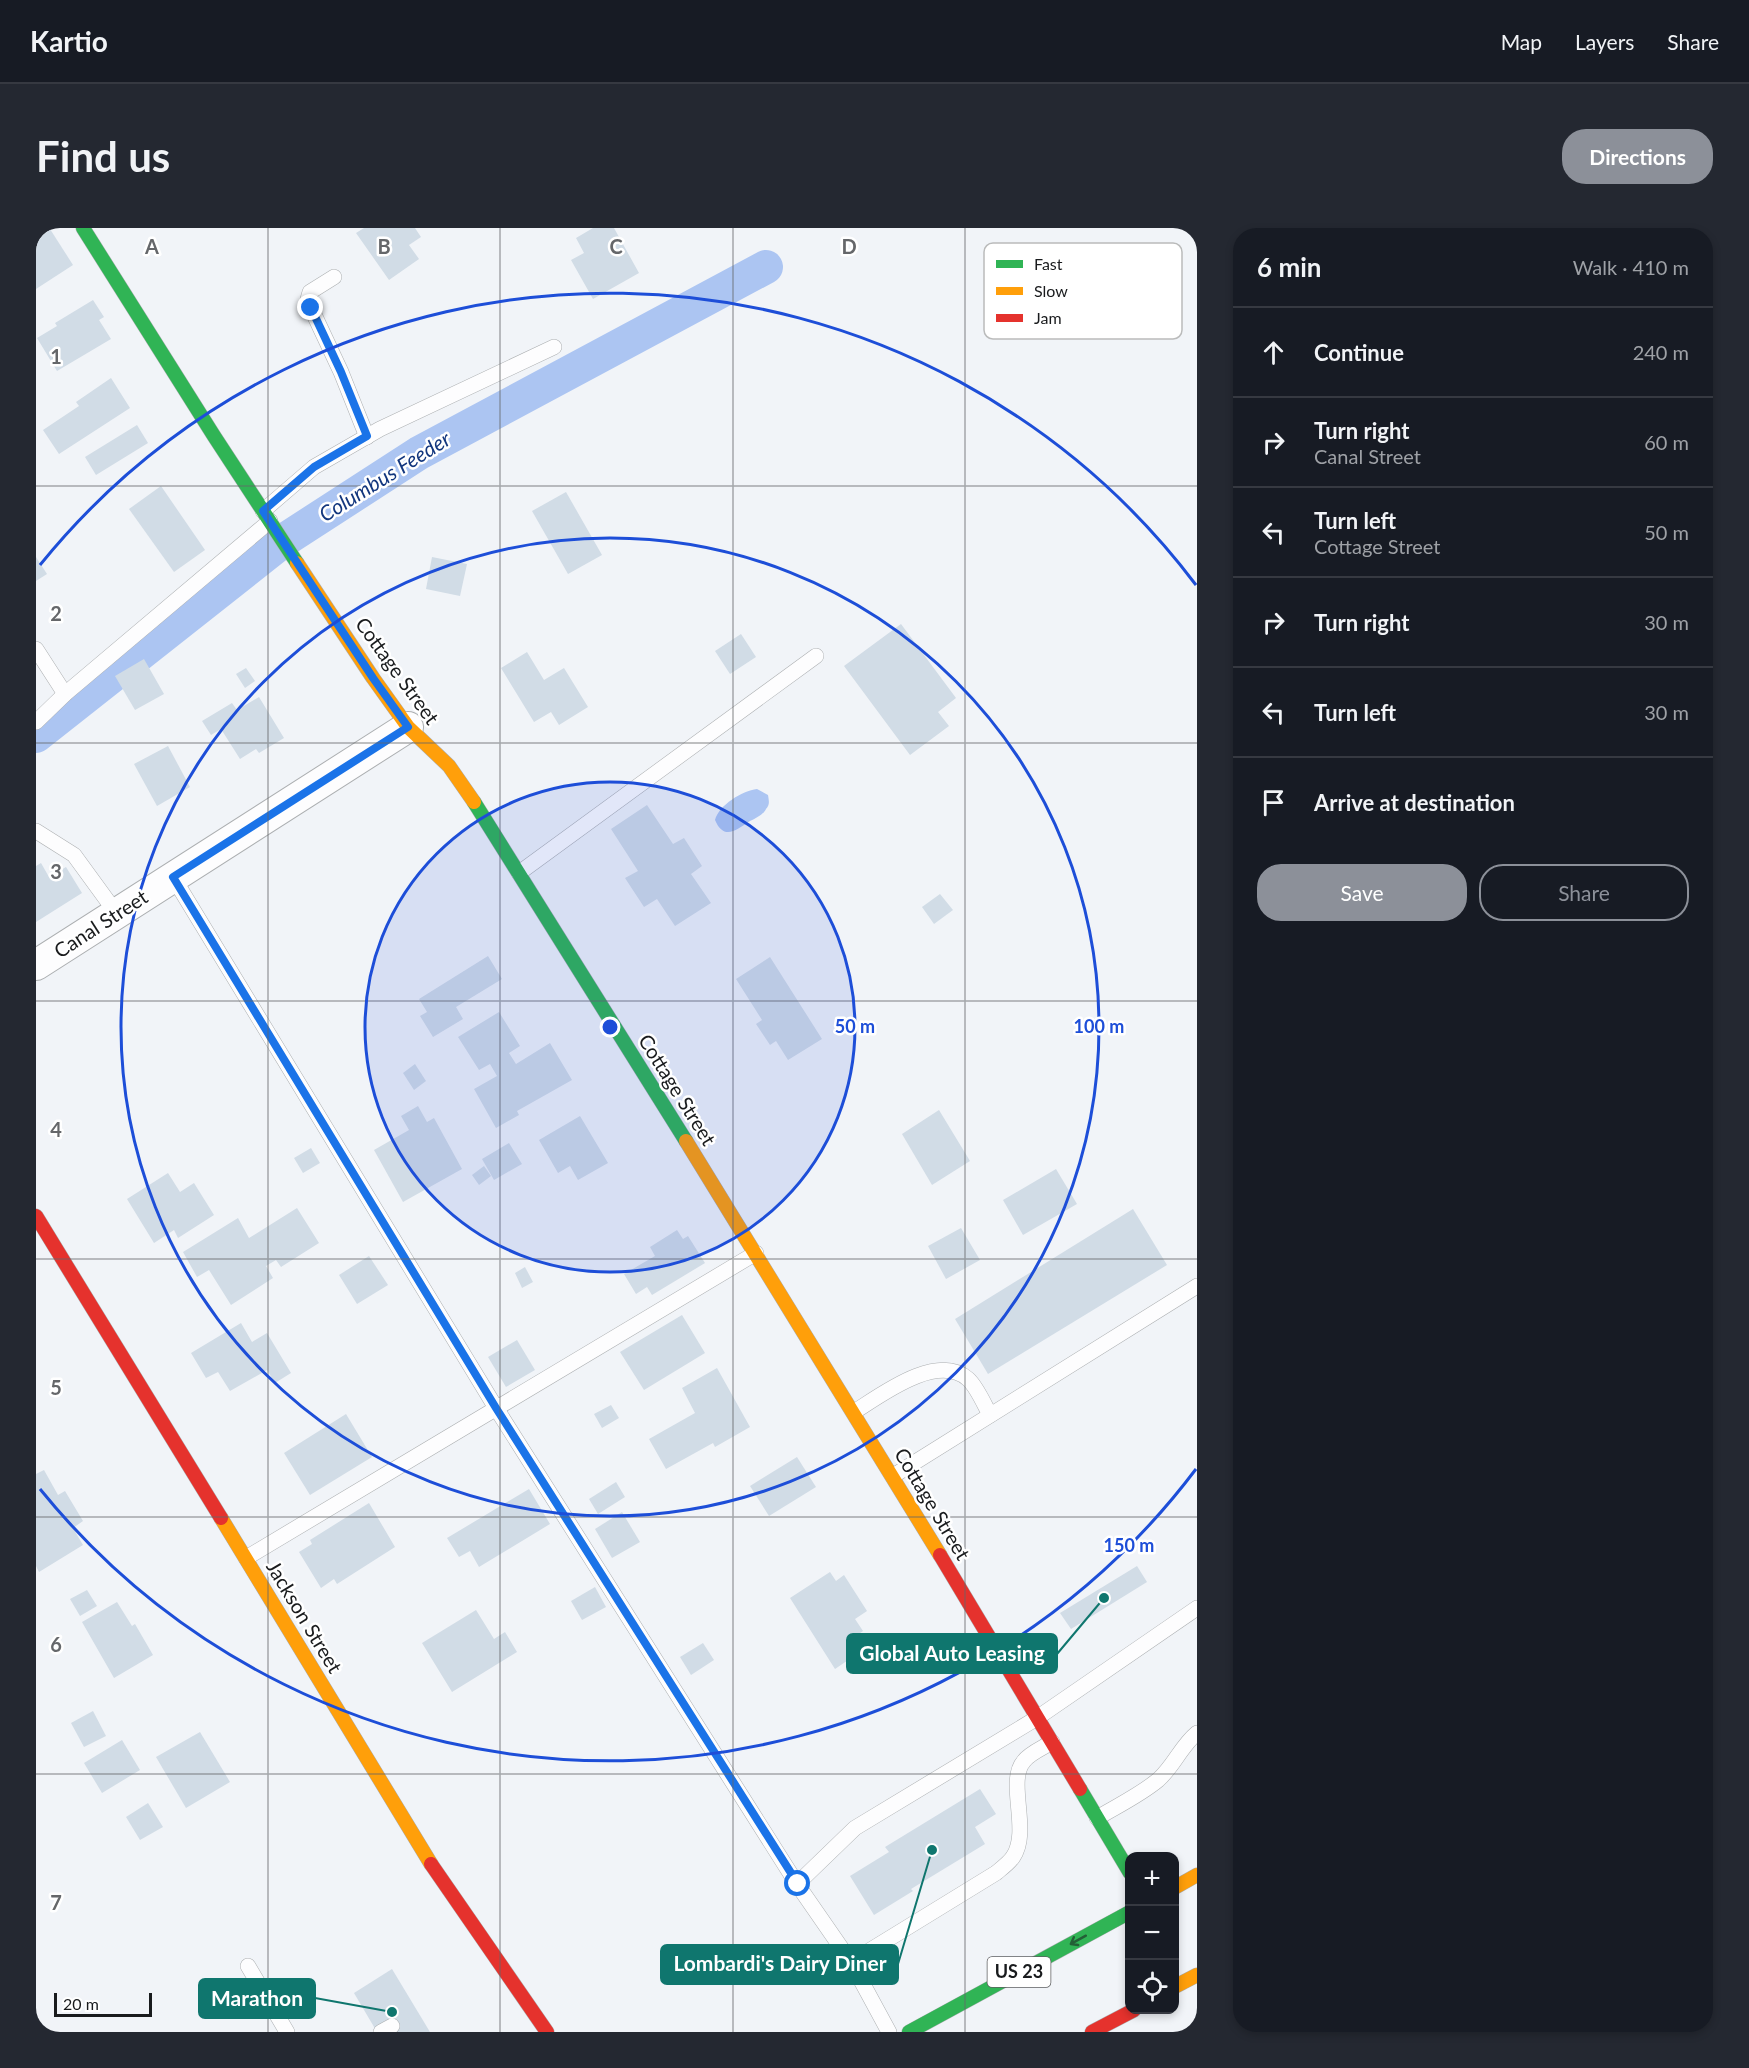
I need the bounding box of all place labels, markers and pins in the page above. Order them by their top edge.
centre of rings [600,1017,620,1037]
callout: Global Auto Leasing [847,1634,1057,1673]
callout: Lombardi's Dairy Diner [661,1945,898,1984]
callout: Marathon [199,1979,315,2018]

